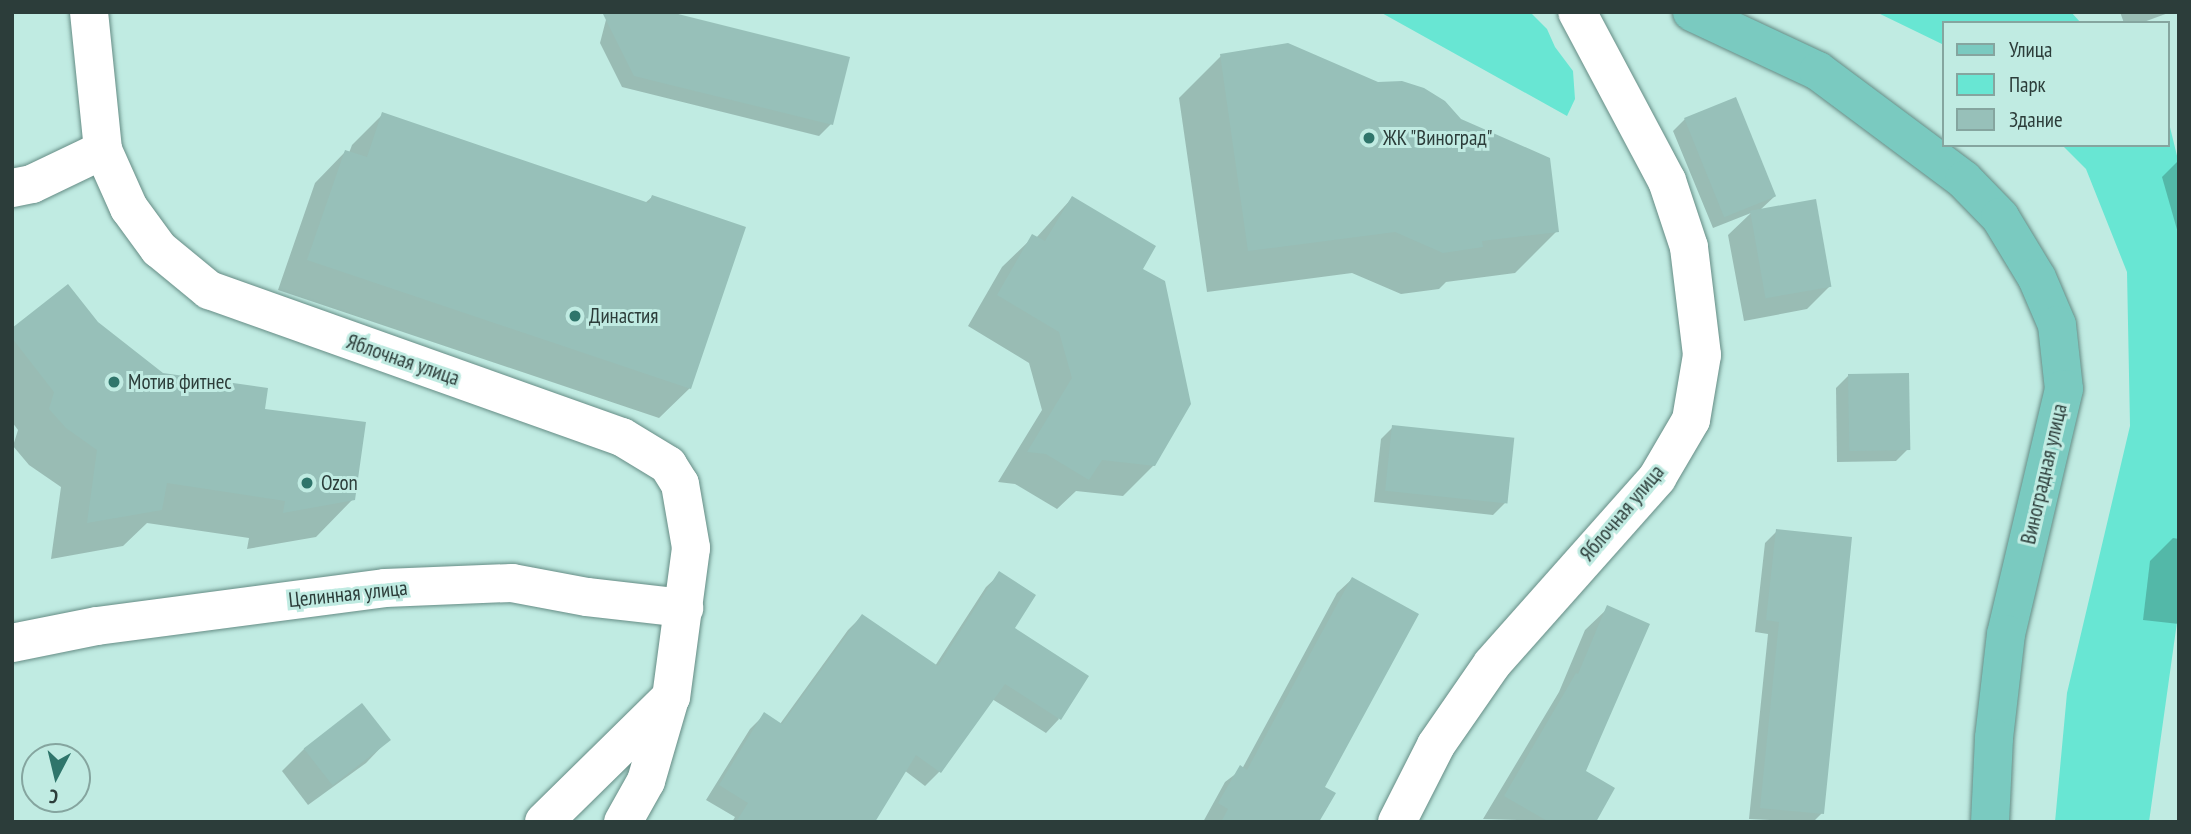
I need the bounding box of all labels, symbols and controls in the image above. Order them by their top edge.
legend [1942,21,2170,147]
text: Улица [2009,36,2052,63]
text: Парк [2009,71,2046,98]
text: Здание [2009,106,2063,133]
place label: ЖК "Виноград" [1383,125,1494,151]
marker: ЖК "Виноград" [1361,130,1377,146]
place label: Династия [589,303,658,329]
marker: Династия [567,308,583,324]
street label: Яблочная улица [343,329,463,391]
place label: Мотив фитнес [128,369,232,395]
marker: Мотив фитнес [106,374,122,390]
street label: Виноградная улица [2016,401,2072,547]
street label: Яблочная улица [1574,460,1670,566]
place label: Ozon [321,470,358,496]
marker: Ozon [299,475,315,491]
street label: Целинная улица [287,575,409,613]
north arrow [21,743,91,813]
text: С [48,784,59,809]

